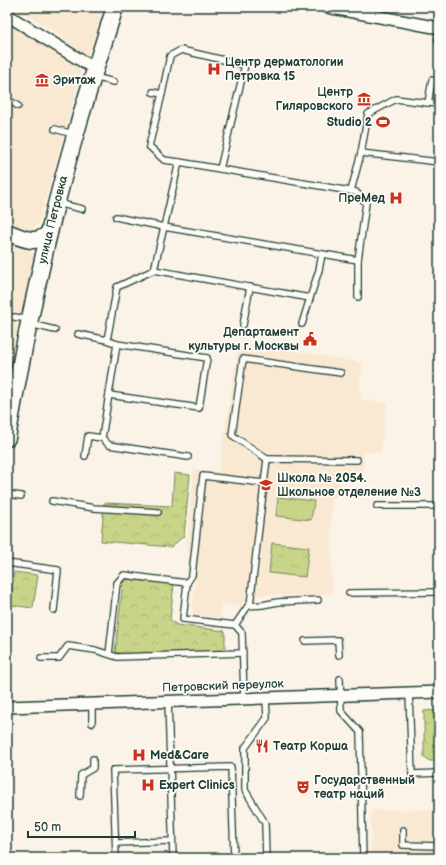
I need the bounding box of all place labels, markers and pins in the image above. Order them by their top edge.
place label: Центр дерматологии Петровка 15 [225,55,344,84]
hospital icon: Центр дерматологии Петровка 15 [206,61,222,77]
museum icon: Эритаж [34,72,50,88]
place label: Эритаж [53,73,96,88]
place label: Центр Гиляровского [276,85,353,114]
museum icon: Центр Гиляровского [356,91,372,107]
sports icon: Studio 2 [375,114,391,130]
place label: Studio 2 [327,115,373,130]
hospital icon: ПреМед [388,190,404,206]
place label: ПреМед [338,191,386,206]
place label: Департамент культуры г. Москвы [188,325,299,354]
public building icon: Департамент культуры г. Москвы [302,331,318,347]
place label: Школа № 2054. Школьное отделение №3 [277,471,421,500]
school or university icon: Школа № 2054. Школьное отделение №3 [258,477,274,493]
restaurant icon: Театр Корша [254,738,270,754]
place label: Театр Корша [273,739,349,754]
hospital icon: Med&Care [131,747,147,763]
place label: Med&Care [150,748,209,763]
place label: Государственный театр наций [314,773,415,802]
hospital icon: Expert Clinics [140,777,156,793]
place label: Expert Clinics [159,778,235,793]
theatre icon: Государственный театр наций [295,779,311,795]

